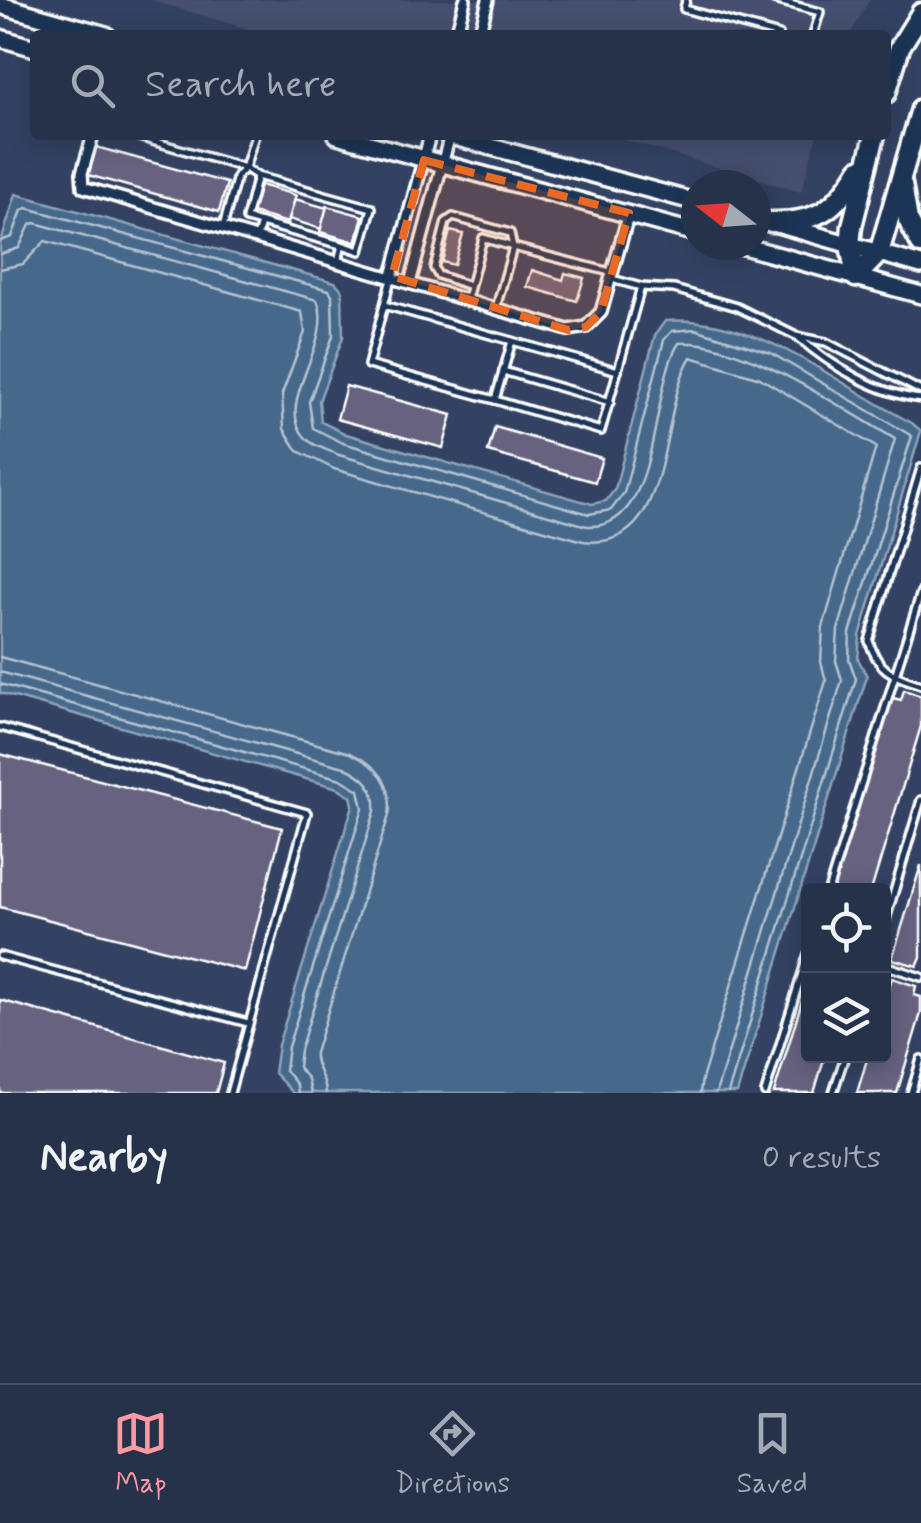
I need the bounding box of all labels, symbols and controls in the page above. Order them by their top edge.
search box [30,30,891,140]
icon: search [65,58,120,113]
text: Search here [145,61,336,110]
north arrow [681,170,771,260]
map controls [801,883,891,1063]
button: locate [801,883,891,973]
button: layers [801,973,891,1063]
text: Nearby [40,1131,168,1186]
text: 0 results [762,1137,881,1179]
tab: Map [113,1406,168,1503]
tab: Directions [395,1406,510,1503]
tab: Saved [737,1406,808,1503]

